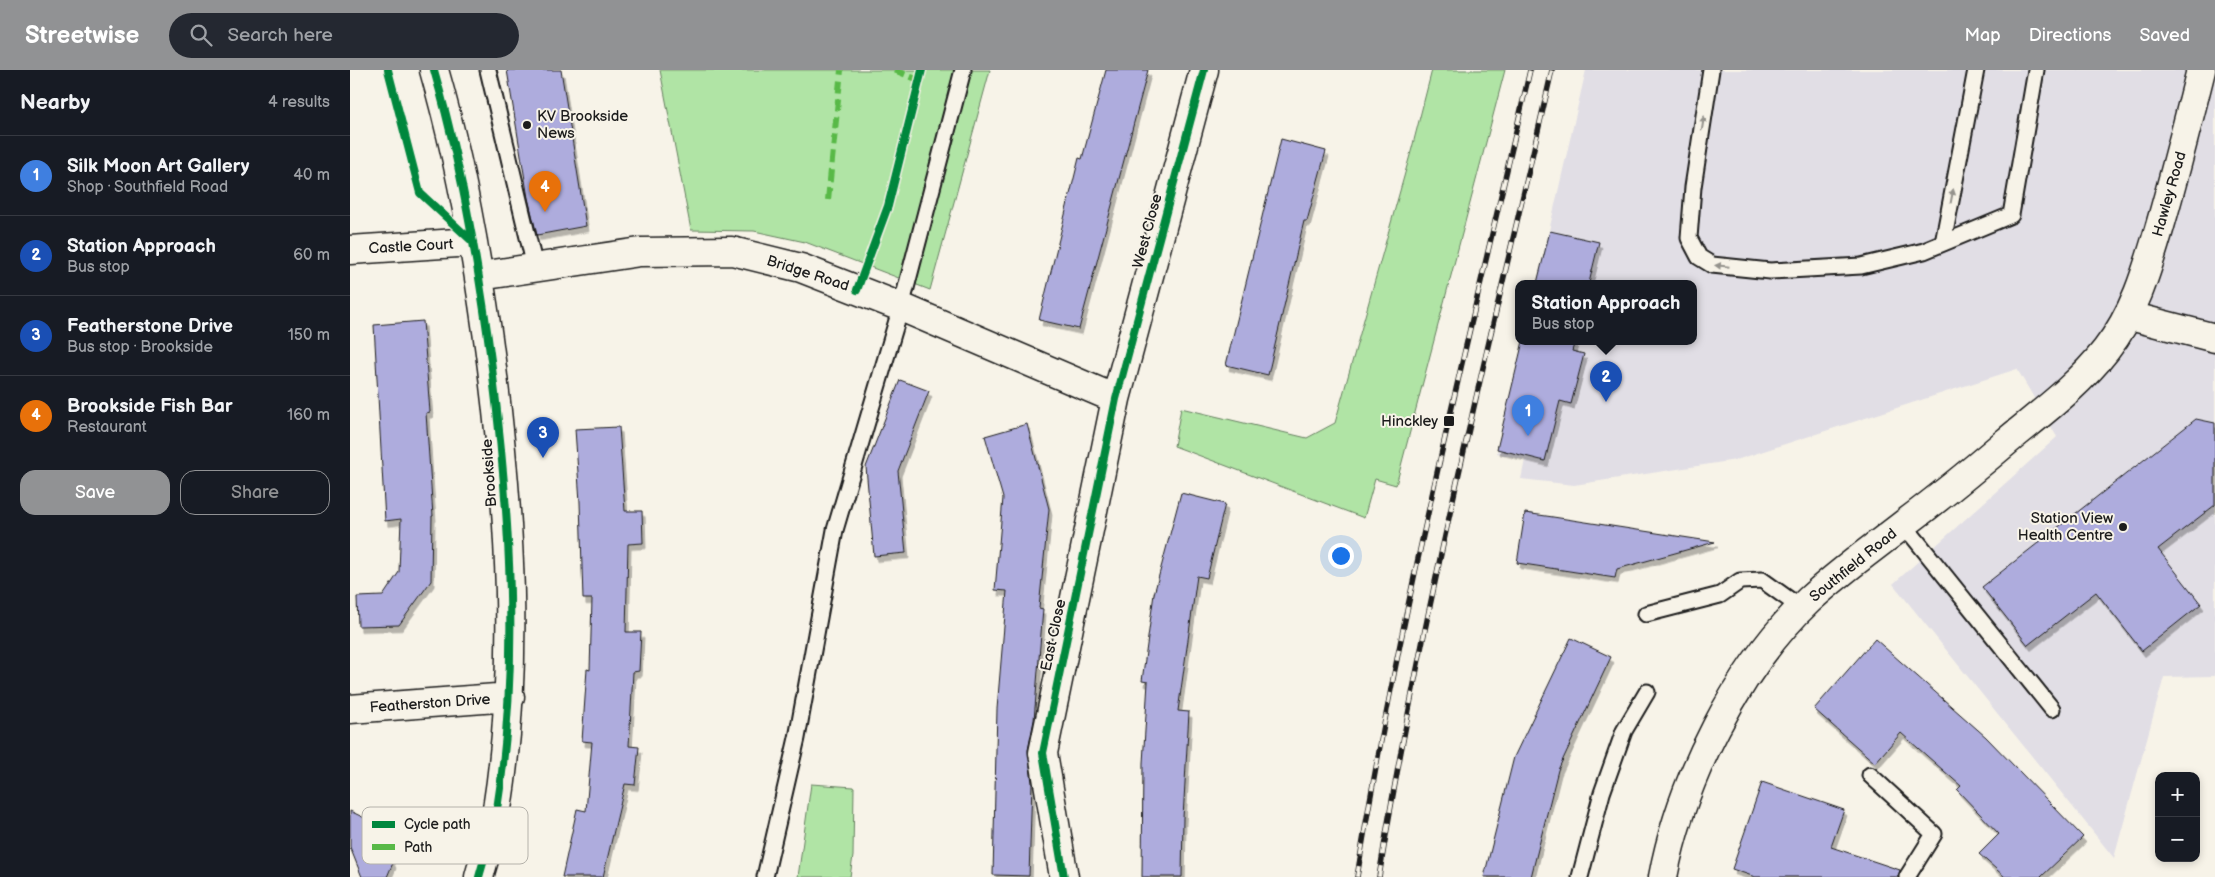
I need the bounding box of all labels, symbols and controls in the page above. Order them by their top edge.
search box [169,13,519,58]
text: Streetwise [25,21,139,50]
icon: search [187,21,215,49]
text: Search here [227,24,333,47]
text: Map [1965,25,2001,46]
text: Directions [2029,25,2111,46]
text: Saved [2139,25,2190,46]
text: Nearby [20,90,90,115]
text: 4 results [268,93,330,112]
place label: KV Brookside News [537,107,628,143]
one-way arrow [1699,114,1707,130]
marker: KV Brookside News [521,119,533,131]
street label: Hawley Road [2148,149,2191,239]
text: Silk Moon Art Gallery [67,155,249,178]
text: 1 [33,166,39,185]
text: 40 m [293,166,330,185]
pin: 4 [529,171,561,212]
text: Shop · Southfield Road [67,178,228,197]
one-way arrow [1948,188,1956,203]
street label: West Close [1128,192,1167,271]
text: Station Approach [67,235,216,258]
street label: Castle Court [368,235,454,258]
text: 2 [31,246,41,265]
text: 60 m [293,246,330,265]
street label: Bridge Road [764,251,852,296]
text: Bus stop [67,258,130,277]
one-way arrow [1713,262,1729,270]
popup [1515,280,1697,345]
text: Station Approach [1532,292,1680,315]
text: Featherstone Drive [67,315,233,338]
text: Bus stop [1532,315,1594,334]
text: 3 [31,326,41,345]
text: 150 m [288,326,330,345]
text: Bus stop · Brookside [67,338,213,357]
pin: 2 [1590,361,1622,402]
text: Brookside Fish Bar [67,395,233,418]
pin: 1 [1512,395,1544,436]
text: 4 [31,406,41,425]
text: 160 m [287,406,330,425]
place label: Hinckley [1381,412,1438,431]
marker: Hinckley [1442,414,1456,428]
pin: 3 [527,417,559,458]
text: Restaurant [67,418,147,437]
street label: Brookside [478,438,501,508]
button: Save [20,470,170,515]
button: Share [180,470,330,515]
place label: Station View Health Centre [2018,509,2113,545]
marker: Station View Health Centre [2117,521,2129,533]
street label: Southfield Road [1806,524,1901,606]
your location [1328,543,1354,569]
street label: East Close [1037,597,1070,673]
street label: Featherston Drive [369,690,491,717]
map controls [2155,772,2200,862]
button: + [2155,772,2200,817]
legend [362,807,528,864]
text: Cycle path [404,816,471,833]
button: − [2155,817,2200,862]
text: Path [404,839,432,856]

